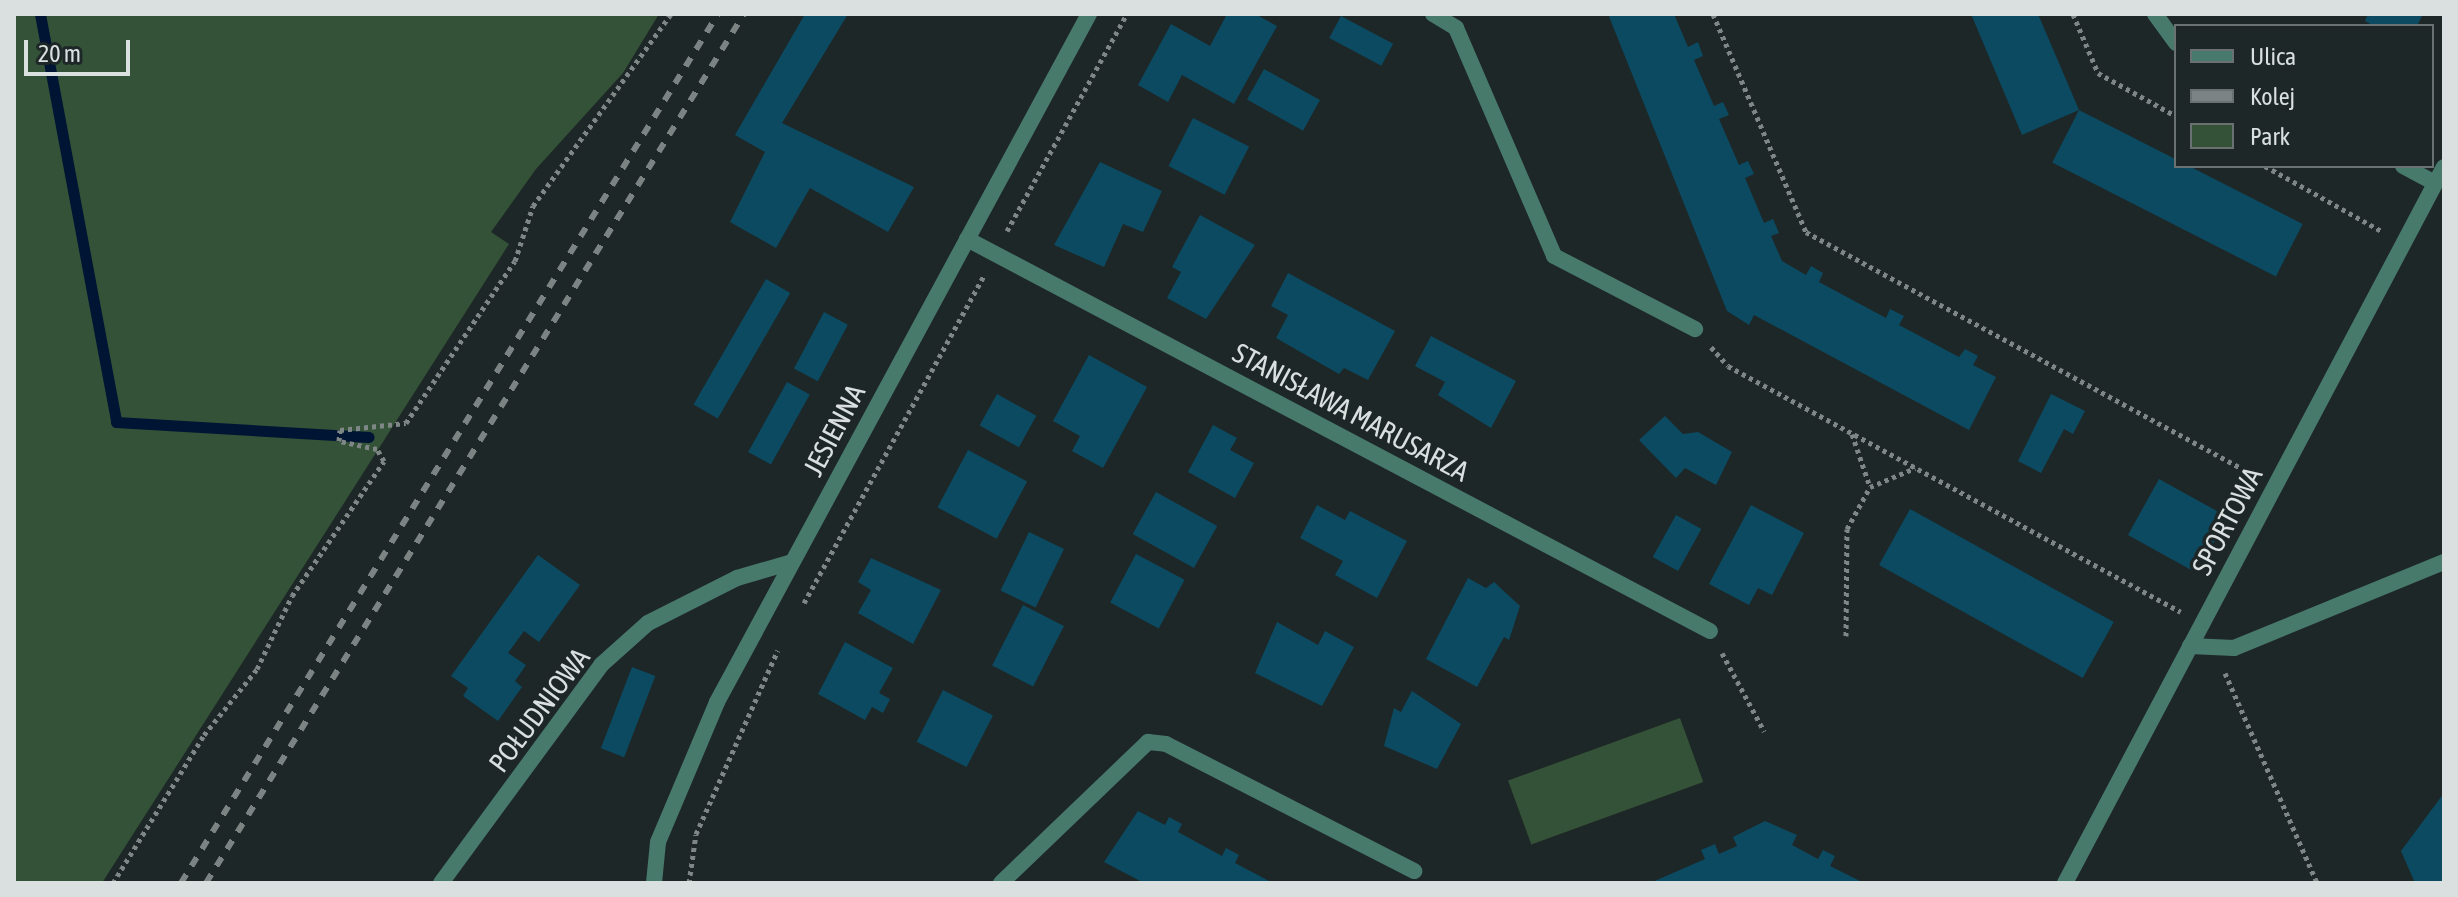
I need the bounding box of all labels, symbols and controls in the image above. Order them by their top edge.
scale bar [28,24,134,74]
legend [2174,24,2434,168]
text: 20 m [38,40,81,67]
text: Ulica [2250,43,2296,70]
text: Kolej [2250,83,2295,110]
text: Park [2250,123,2290,150]
street label: STANISŁAWA MARUSARZA [1227,336,1475,488]
street label: JESIENNA [796,379,872,481]
street label: SPORTOWA [2185,461,2269,581]
street label: POŁUDNIOWA [482,641,596,779]

